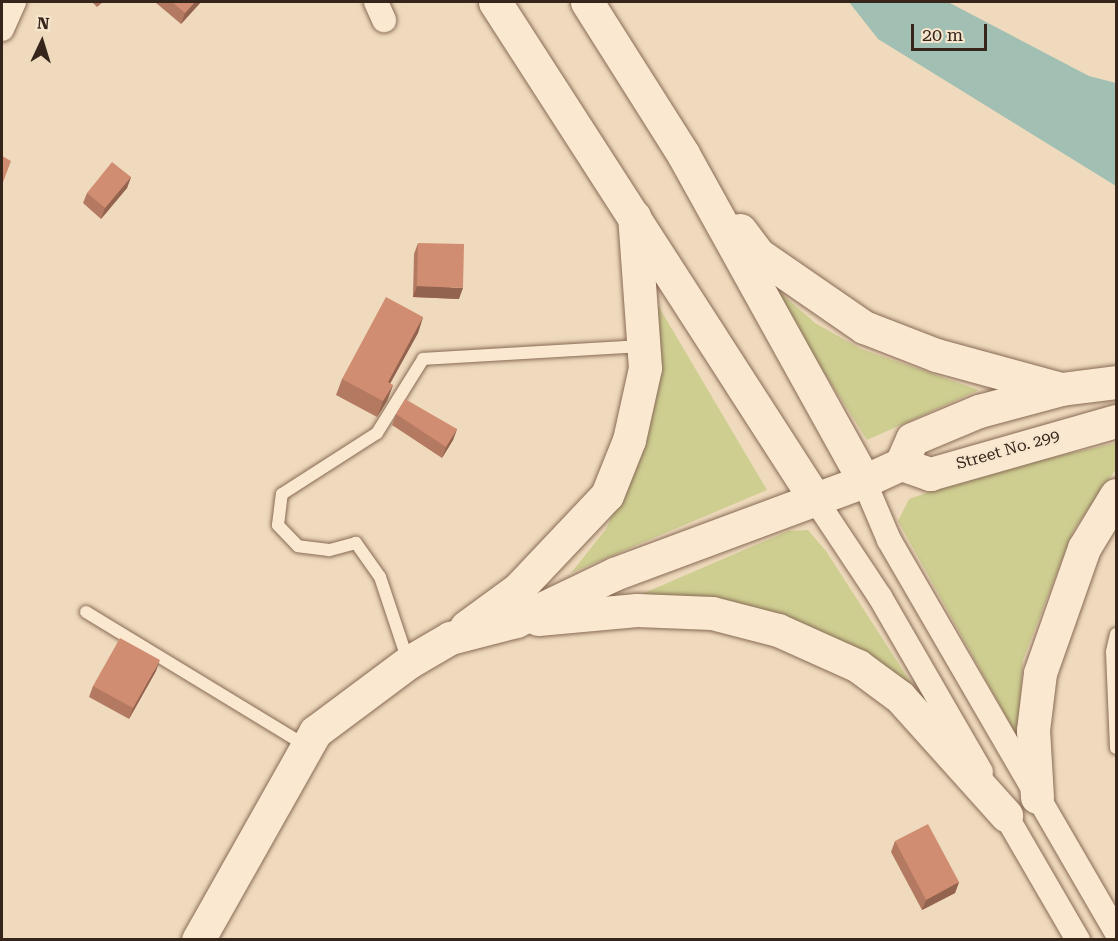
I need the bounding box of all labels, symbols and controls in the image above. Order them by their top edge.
north arrow [12,12,72,72]
scale bar [914,12,990,50]
text: N [36,14,50,33]
text: 20 m [922,24,963,45]
street label: Street No. 299 [954,426,1062,474]

